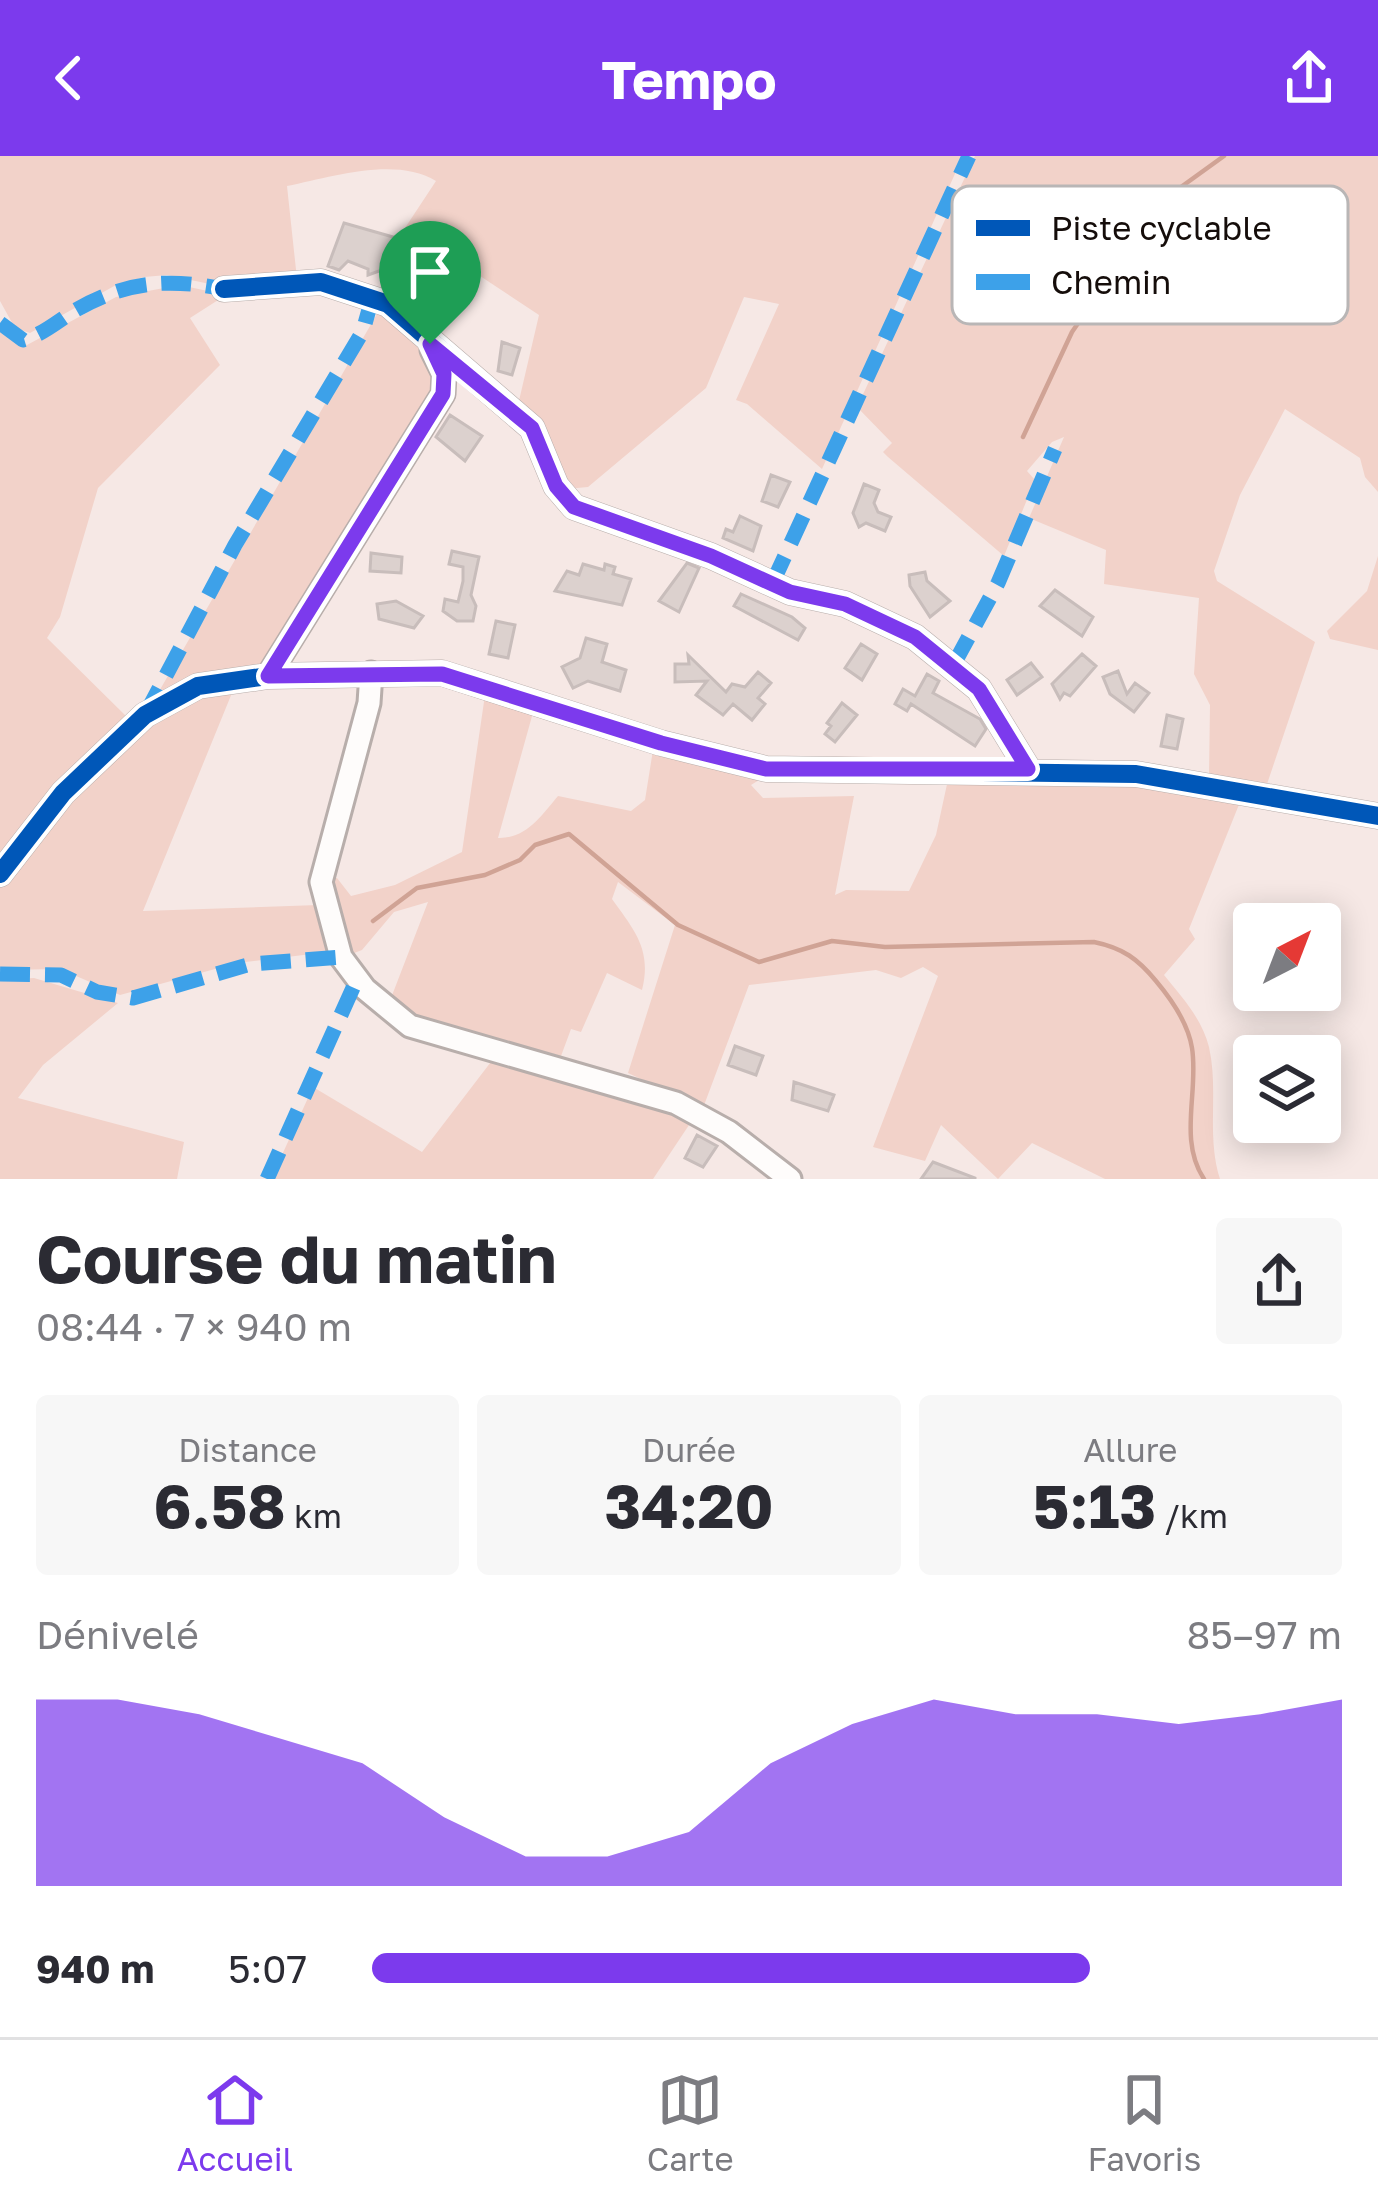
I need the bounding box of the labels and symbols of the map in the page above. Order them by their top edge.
legend [952,186,1348,324]
text: Piste cyclable [1051,208,1272,247]
pin [379,221,481,344]
text: Chemin [1051,262,1171,301]
north arrow [1233,903,1341,1011]

